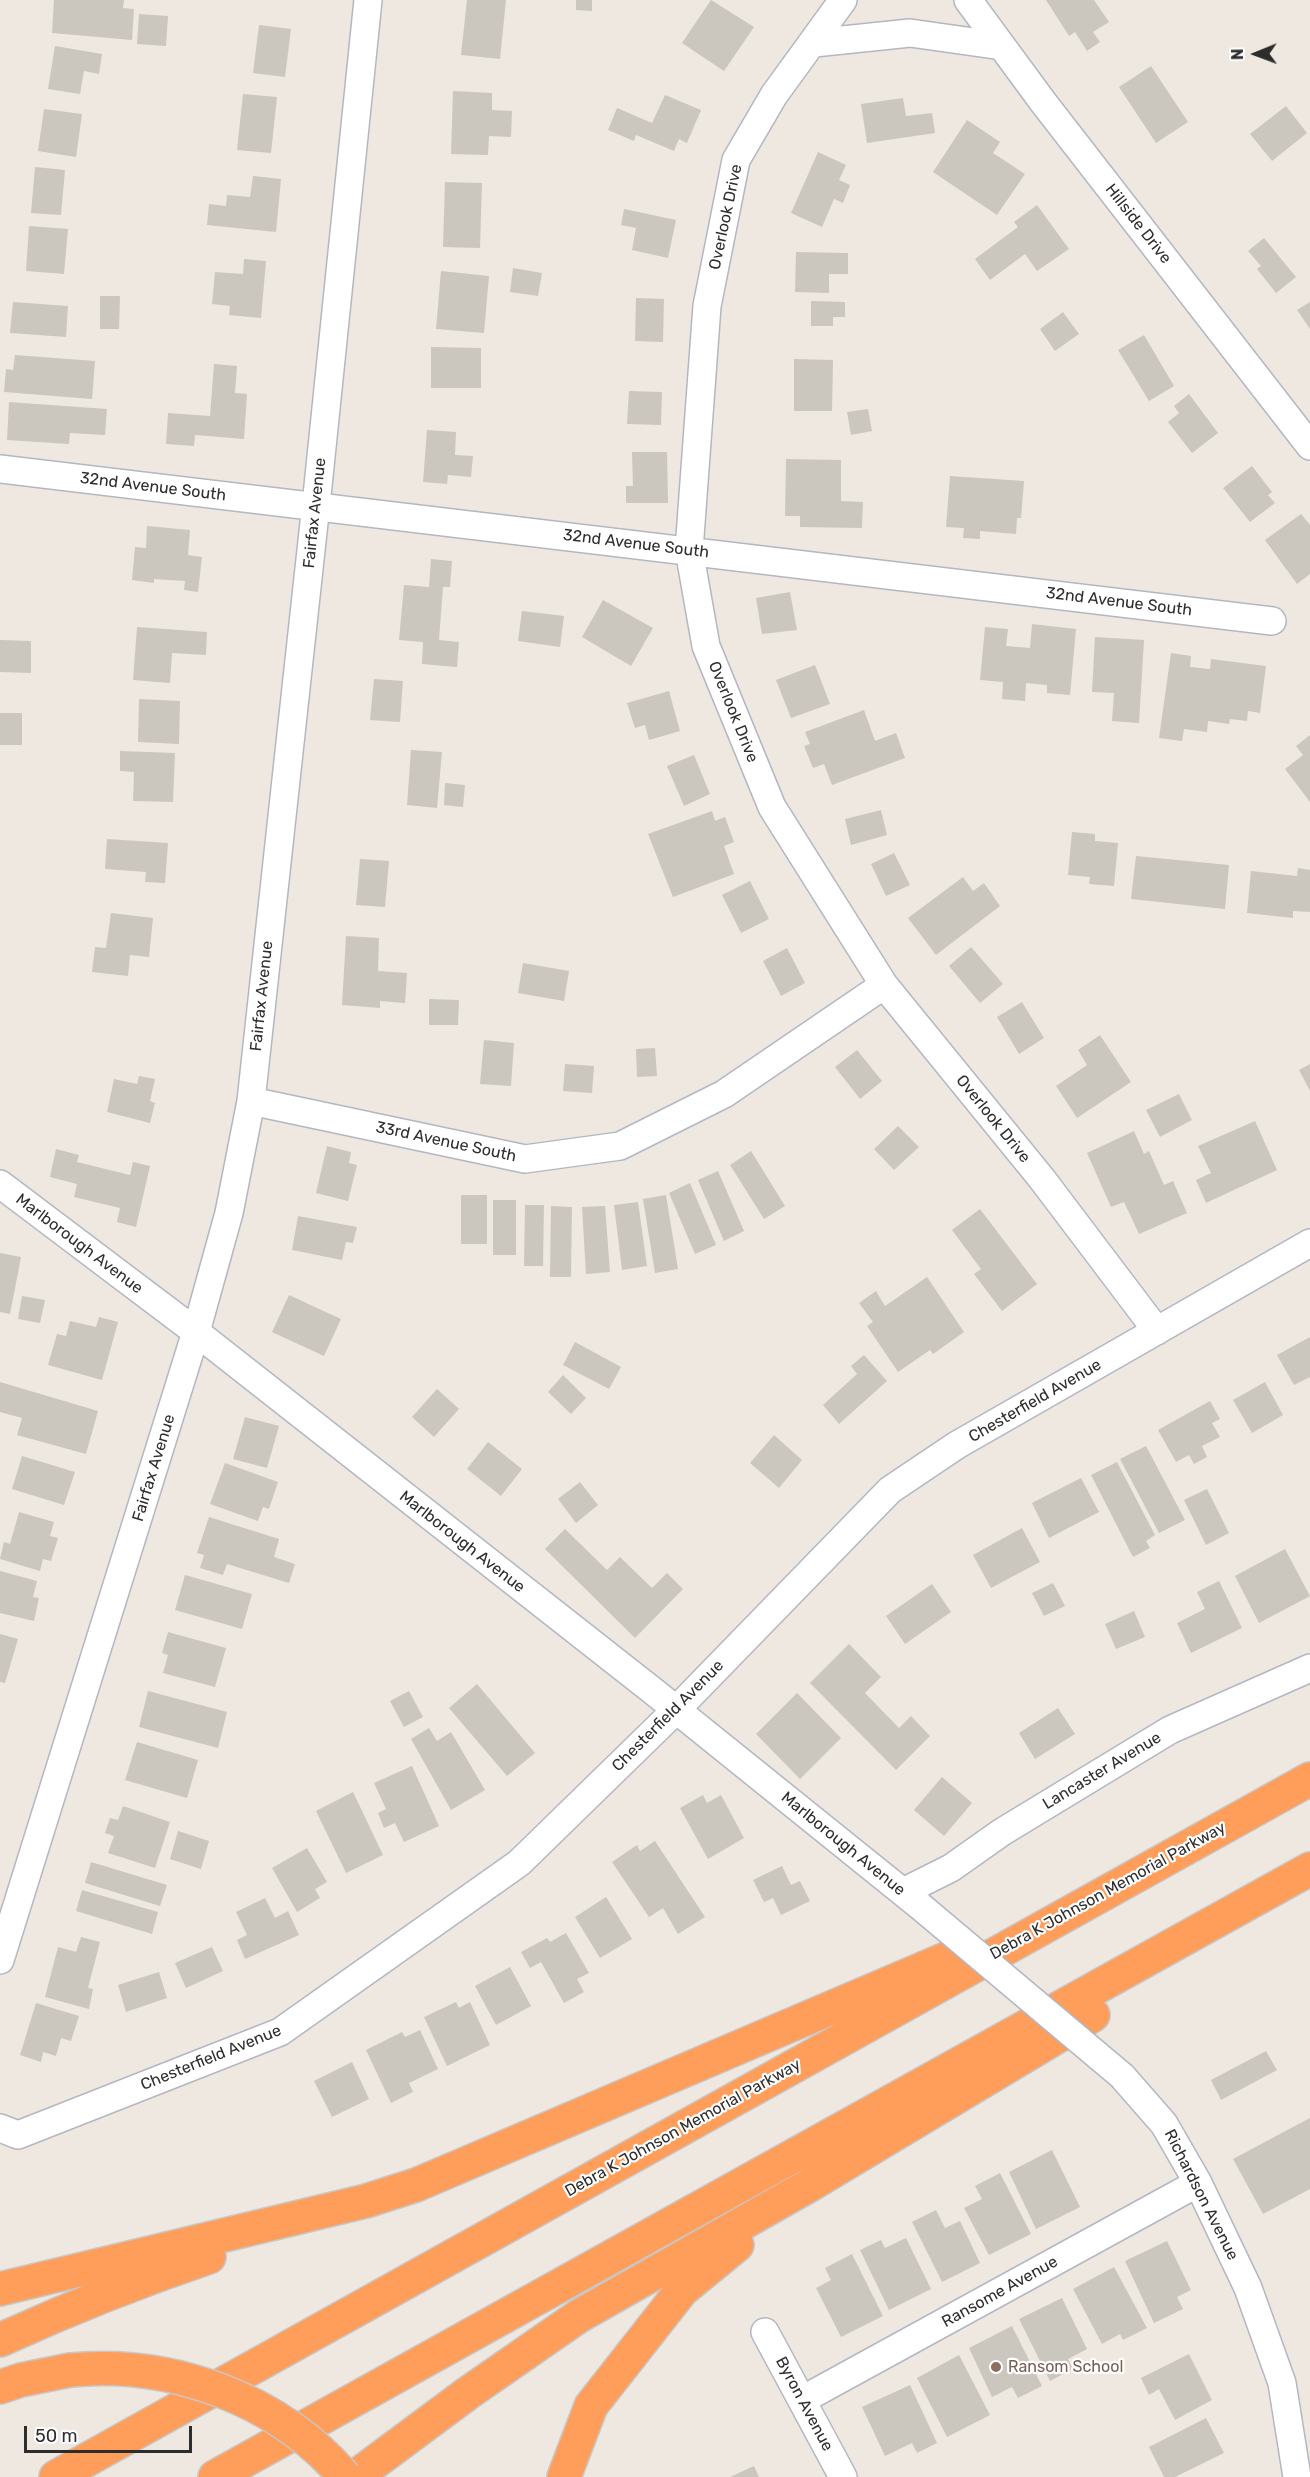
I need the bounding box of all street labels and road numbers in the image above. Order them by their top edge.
street label: Overlook Drive [705,162,747,272]
street label: Hillside Drive [1101,180,1175,268]
street label: Fairfax Avenue [300,457,330,569]
street label: 32nd Avenue South [79,469,227,505]
street label: 32nd Avenue South [562,526,710,562]
street label: 32nd Avenue South [1045,584,1193,620]
street label: Overlook Drive [704,659,762,765]
street label: Fairfax Avenue [247,940,277,1052]
street label: Overlook Drive [952,1071,1034,1167]
street label: 33rd Avenue South [374,1118,518,1166]
street label: Marlborough Avenue [12,1190,146,1298]
street label: Chesterfield Avenue [965,1355,1105,1447]
street label: Fairfax Avenue [129,1412,179,1524]
street label: Marlborough Avenue [395,1487,529,1597]
street label: Chesterfield Avenue [608,1656,728,1776]
street label: Lancaster Avenue [1039,1728,1165,1814]
street label: Marlborough Avenue [777,1788,909,1900]
street label: Debra K Johnson Memorial Parkway [987,1818,1229,1964]
street label: Chesterfield Avenue [138,2021,284,2095]
street label: Debra K Johnson Memorial Parkway [562,2055,804,2201]
street label: Richardson Avenue [1160,2126,1242,2264]
street label: Ransome Avenue [939,2252,1061,2332]
street label: Byron Avenue [771,2353,837,2455]

